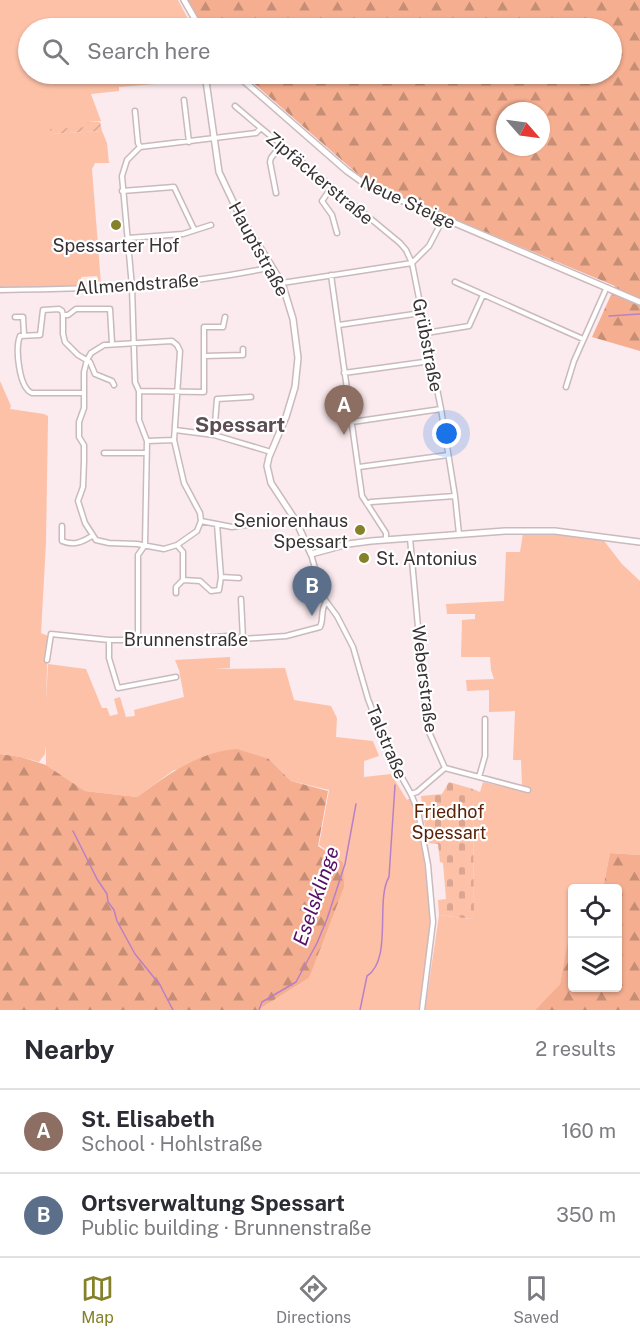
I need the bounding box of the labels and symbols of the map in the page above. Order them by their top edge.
north arrow [496,102,550,156]
street label: Zipfäckerstraße [262,127,378,229]
street label: Neue Steige [357,171,459,233]
street label: Hauptstraße [224,198,294,300]
marker: Spessarter Hof [109,218,123,232]
place label: Spessarter Hof [53,235,179,256]
street label: Allmendstraße [75,269,199,299]
street label: Grübstraße [409,296,447,394]
pin: A [324,386,364,435]
district label: Spessart [195,412,285,437]
your location [432,419,461,448]
place label: Seniorenhaus Spessart [233,510,348,552]
marker: Seniorenhaus Spessart [353,523,367,537]
place label: St. Antonius [376,548,477,569]
marker: St. Antonius [357,551,371,565]
pin: B [292,566,332,616]
street label: Weberstraße [408,624,442,734]
street label: Brunnenstraße [124,629,248,650]
street label: Talstraße [362,702,412,782]
park label: Friedhof Spessart [412,801,486,843]
water label: Eselsklinge [288,843,344,949]

